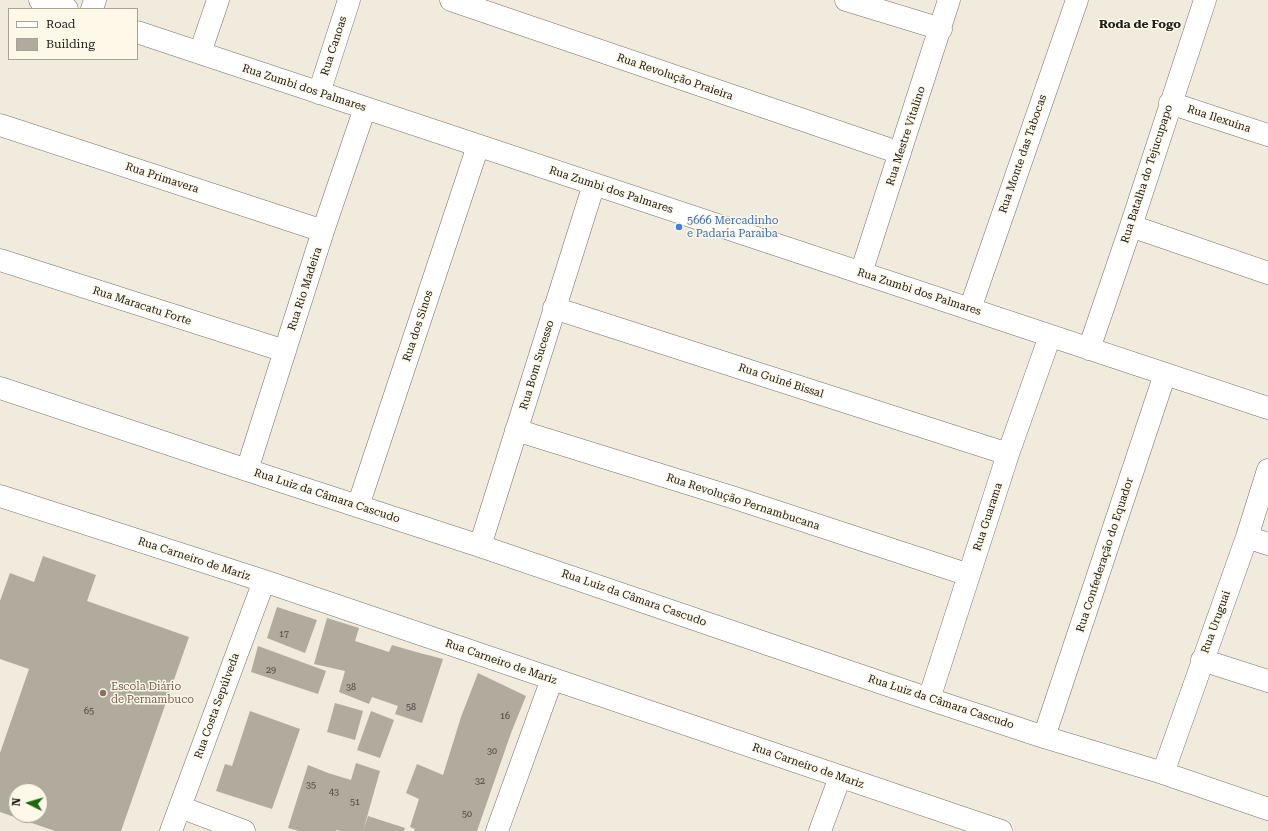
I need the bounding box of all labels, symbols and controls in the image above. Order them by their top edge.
legend [8,8,138,60]
street label: Rua Canoas [318,15,350,77]
text: Road [46,17,75,31]
district label: Roda de Fogo [1099,17,1181,31]
text: Building [46,37,95,51]
street label: Rua Revolução Praieira [615,51,735,103]
street label: Rua Zumbi dos Palmares [240,62,368,114]
street label: Rua Mestre Vitalino [884,85,928,187]
street label: Rua Monte das Tabocas [996,93,1050,215]
street label: Rua Ilexuina [1185,102,1253,136]
street label: Rua Batalha do Tejucupapo [1118,103,1176,245]
street label: Rua Primavera [124,160,200,196]
street label: Rua Zumbi dos Palmares [547,164,675,216]
place label: 5666 Mercadinho e Padaria Paraiba [687,214,779,240]
marker: 5666 Mercadinho e Padaria Paraiba [674,222,684,232]
street label: Rua Rio Madeira [285,246,325,332]
street label: Rua Zumbi dos Palmares [855,266,983,318]
street label: Rua Maracatu Forte [91,284,193,328]
street label: Rua dos Sinos [400,289,436,363]
street label: Rua Bom Sucesso [517,319,557,411]
street label: Rua Guiné Bissal [737,361,825,401]
street label: Rua Luiz da Câmara Cascudo [252,466,402,526]
street label: Rua Revolução Pernambucana [665,471,821,533]
street label: Rua Confederação do Equador [1074,476,1136,634]
street label: Rua Guarama [971,481,1005,553]
street label: Rua Carneiro de Mariz [136,535,252,583]
street label: Rua Luiz da Câmara Cascudo [560,567,708,629]
street label: Rua Uruguai [1199,589,1233,655]
house number: 17 [279,629,289,639]
street label: Rua Carneiro de Mariz [443,637,559,687]
street label: Rua Costa Sepúlveda [192,651,242,761]
house number: 29 [266,665,276,675]
street label: Rua Luiz da Câmara Cascudo [866,672,1016,732]
place label: Escola Diário de Pernambuco [111,680,194,706]
house number: 38 [346,682,356,692]
marker: Escola Diário de Pernambuco [98,688,108,698]
house number: 58 [406,702,416,712]
house number: 65 [84,706,94,716]
house number: 16 [500,711,510,721]
street label: Rua Carneiro de Mariz [750,741,866,791]
house number: 30 [487,746,497,756]
house number: 32 [475,776,485,786]
house number: 35 [306,780,316,790]
north arrow [8,783,48,823]
house number: 43 [329,787,339,797]
text: N [10,797,23,807]
house number: 51 [350,797,360,807]
house number: 50 [462,809,472,819]

